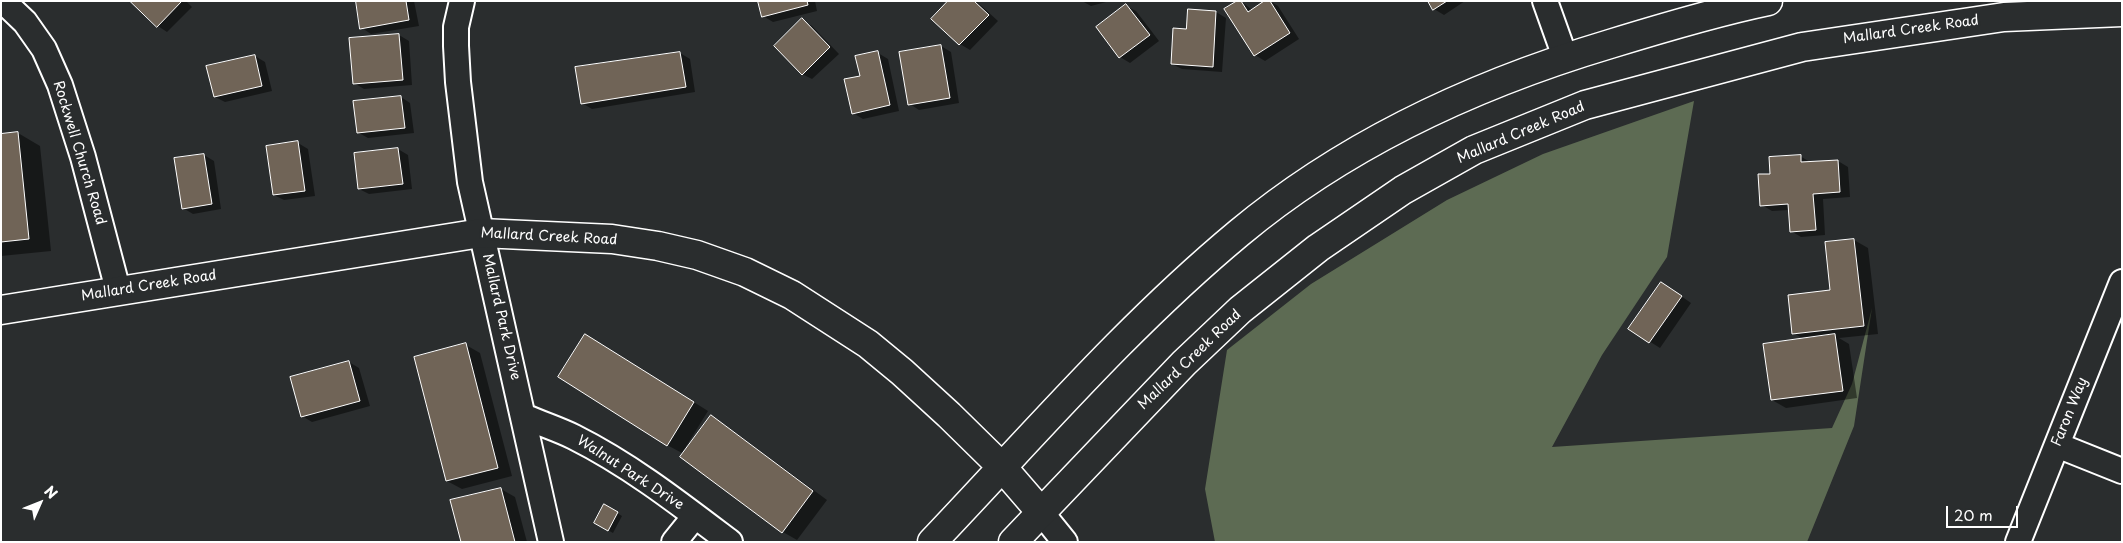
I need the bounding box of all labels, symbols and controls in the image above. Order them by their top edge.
street label: Mallard Creek Road [1842,12,1980,48]
street label: Rockwell Church Road [49,79,109,227]
street label: Mallard Creek Road [1455,99,1587,167]
street label: Mallard Creek Road [480,225,618,249]
street label: Mallard Park Drive [478,252,524,382]
street label: Mallard Creek Road [80,267,218,305]
street label: Mallard Creek Road [1135,306,1245,414]
street label: Faron Way [2049,375,2091,449]
street label: Walnut Park Drive [573,432,687,514]
north arrow [15,478,65,528]
text: N [40,481,63,504]
scale bar [1948,496,2020,528]
text: 20 m [1954,503,1993,526]

